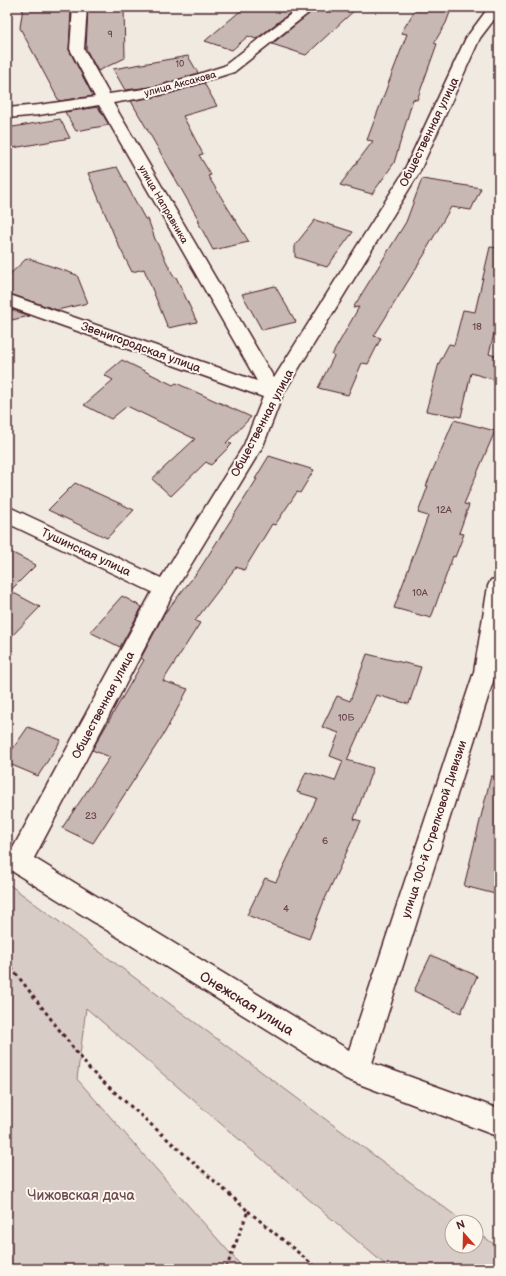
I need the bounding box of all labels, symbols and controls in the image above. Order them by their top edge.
house number: 9 [107,29,113,40]
house number: 10 [176,59,184,70]
street label: улица Аксакова [143,69,218,99]
street label: Общественная улица [396,75,462,189]
street label: улица Направника [136,163,191,246]
street label: Звенигородская улица [79,319,203,376]
house number: 18 [472,321,482,333]
street label: Общественная улица [228,367,297,480]
house number: 12А [436,504,453,516]
street label: Тушинская улица [38,525,133,580]
house number: 10А [412,587,429,599]
street label: Общественная улица [69,649,138,762]
house number: 10Б [338,712,354,724]
street label: улица 100-й Стрелковой Дивизии [399,738,470,920]
house number: 23 [85,810,97,822]
house number: 6 [322,835,328,847]
house number: 4 [283,903,289,915]
street label: Онежская улица [196,968,298,1040]
park label: Чижовская дача [27,1187,135,1204]
north arrow [444,1214,484,1254]
text: N [455,1218,467,1233]

